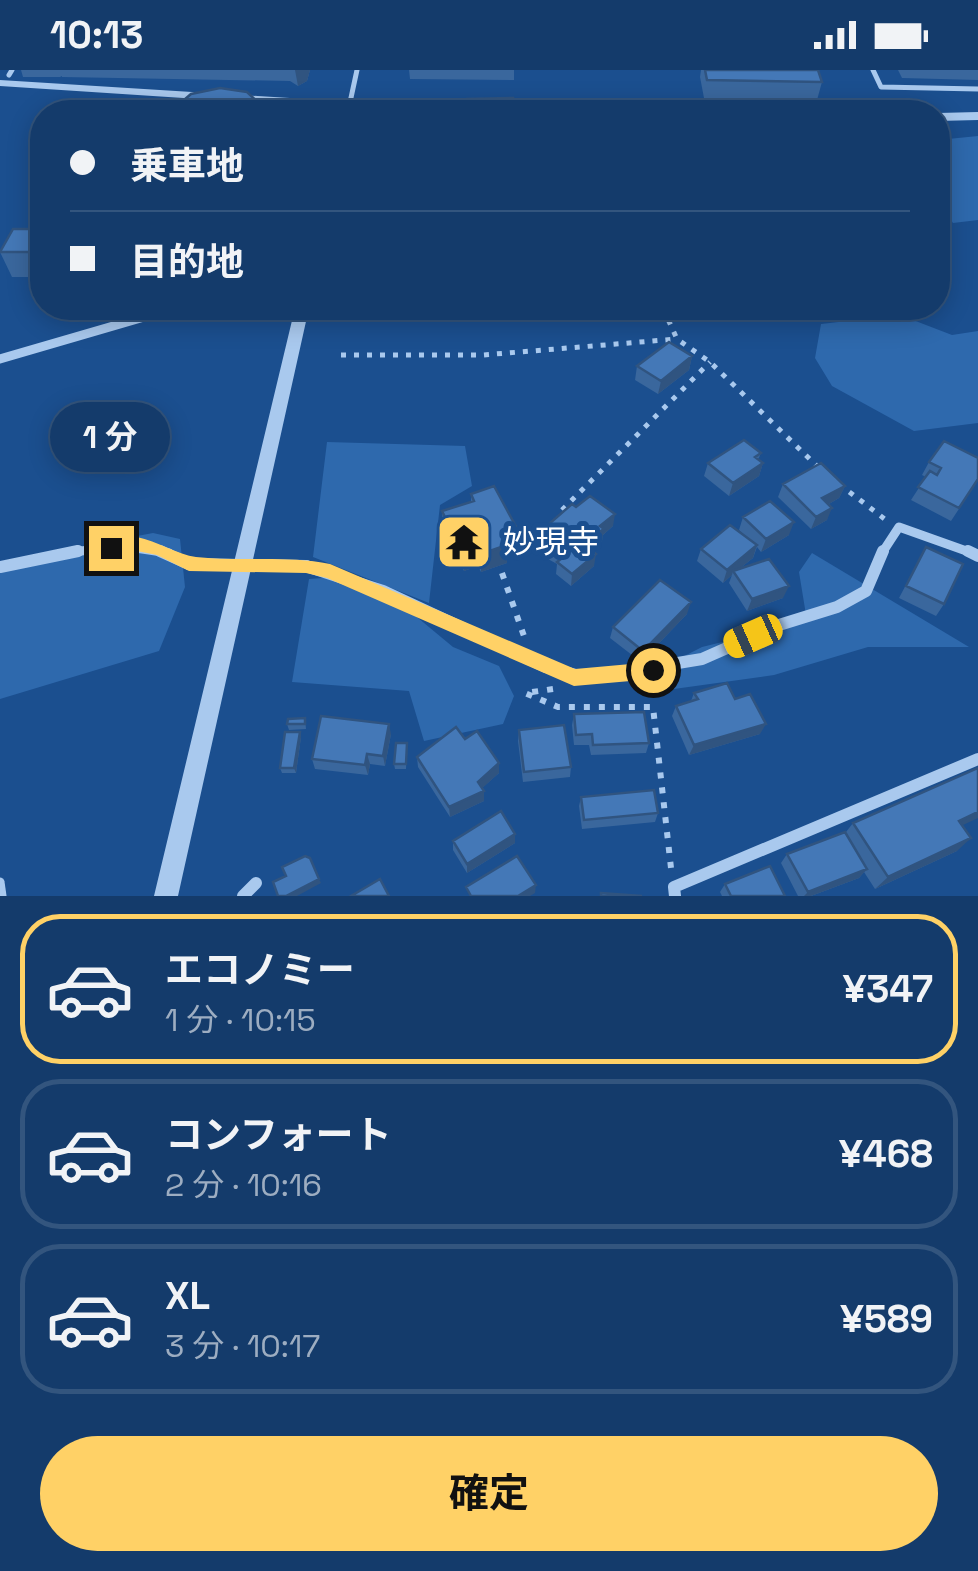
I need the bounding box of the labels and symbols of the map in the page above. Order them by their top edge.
callout: 1 分 [51,403,171,473]
temple icon: 妙現寺 [434,512,494,572]
place label: 妙現寺 [503,522,599,562]
route end [89,526,134,571]
car [719,610,787,662]
route start [631,648,676,693]

